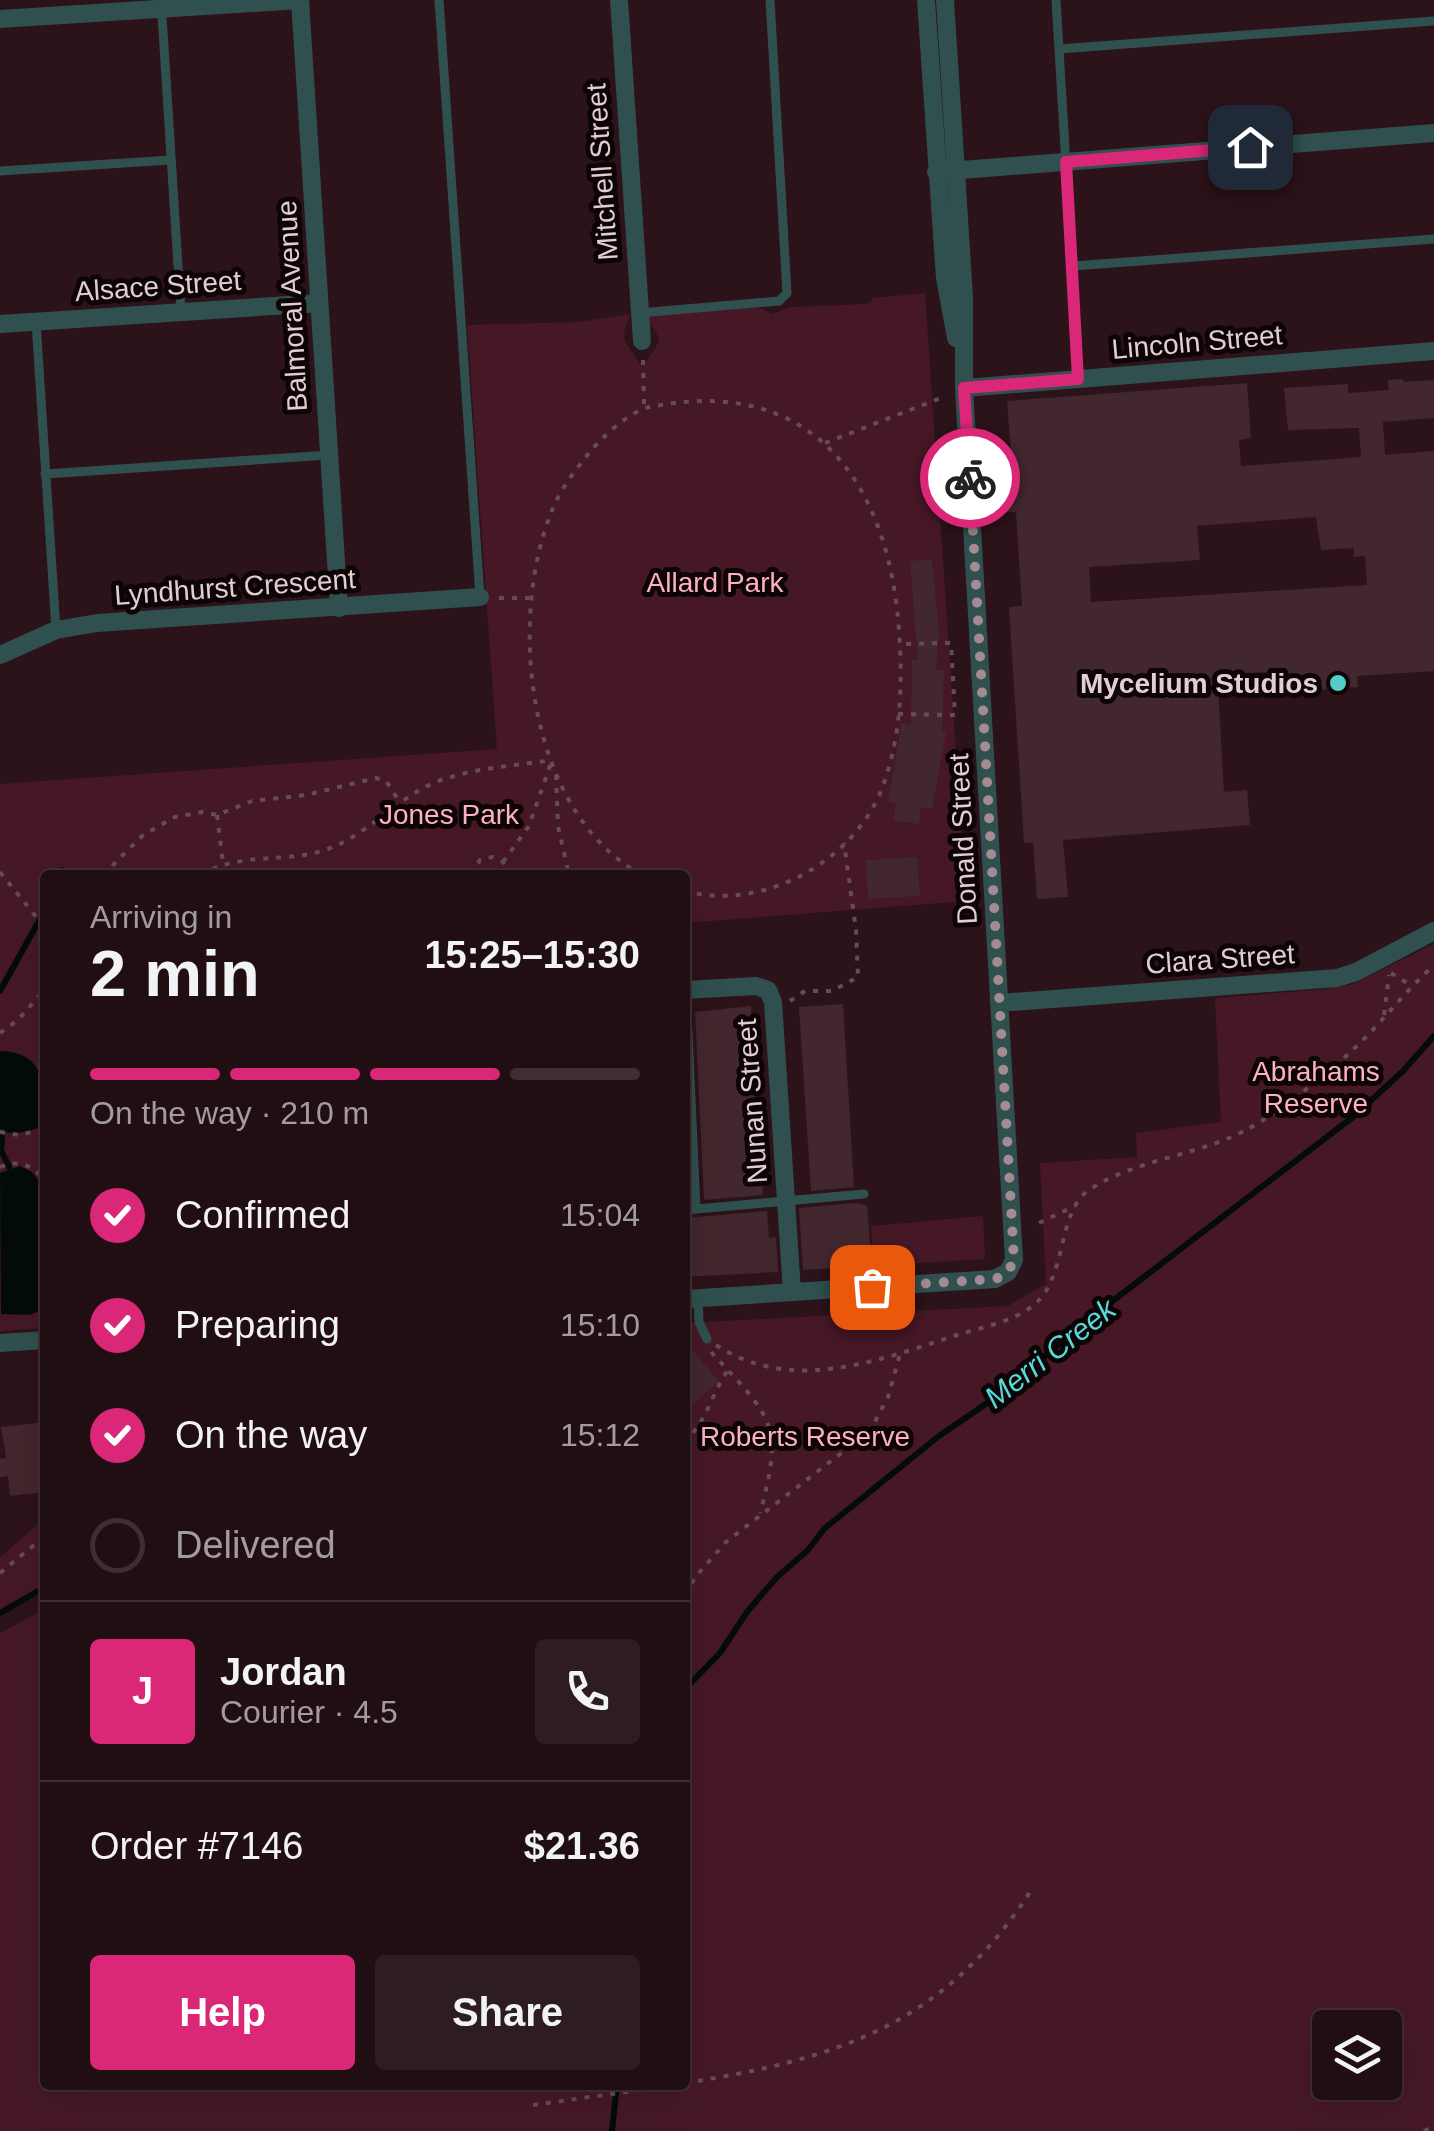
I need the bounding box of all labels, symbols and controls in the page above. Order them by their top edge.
street label: Mitchell Street [580,82,624,262]
pin [1208,105,1293,190]
icon: home [1223,120,1278,175]
street label: Balmoral Avenue [271,200,313,412]
street label: Alsace Street [74,265,242,307]
street label: Lincoln Street [1110,319,1284,365]
courier [920,428,1020,528]
icon: bike [943,451,998,506]
street label: Lyndhurst Crescent [113,563,357,611]
park label: Allard Park [647,567,784,598]
place label: Mycelium Studios [1080,668,1318,699]
marker: Mycelium Studios [1327,672,1349,694]
street label: Donald Street [943,752,983,925]
park label: Jones Park [379,799,520,830]
text: Arriving in [90,899,232,935]
text: 15:25–15:30 [424,934,640,976]
text: 2 min [90,937,260,1010]
street label: Clara Street [1144,938,1296,980]
street label: Nunan Street [731,1017,773,1184]
park label: Abrahams Reserve [1252,1056,1380,1119]
text: On the way · 210 m [90,1095,369,1131]
icon: check [90,1188,145,1243]
text: Confirmed [175,1194,350,1236]
text: 15:04 [560,1197,640,1233]
pin [830,1245,915,1330]
icon: bag [845,1260,900,1315]
water label: Merri Creek [978,1291,1123,1414]
icon: check [90,1298,145,1353]
text: Preparing [175,1304,340,1346]
text: 15:10 [560,1307,640,1343]
icon: check [90,1408,145,1463]
text: On the way [175,1414,367,1456]
text: 15:12 [560,1417,640,1453]
park label: Roberts Reserve [700,1421,910,1452]
text: Delivered [175,1524,336,1566]
button: phone [535,1639,640,1744]
text: Jordan [220,1651,347,1693]
text: J [132,1670,153,1712]
text: Courier · 4.5 [220,1694,398,1730]
text: Order #7146 [90,1825,303,1867]
text: $21.36 [524,1825,640,1867]
button: Help [90,1955,355,2070]
button: Share [375,1955,640,2070]
map controls [1312,2010,1402,2100]
button: layers [1312,2010,1402,2100]

